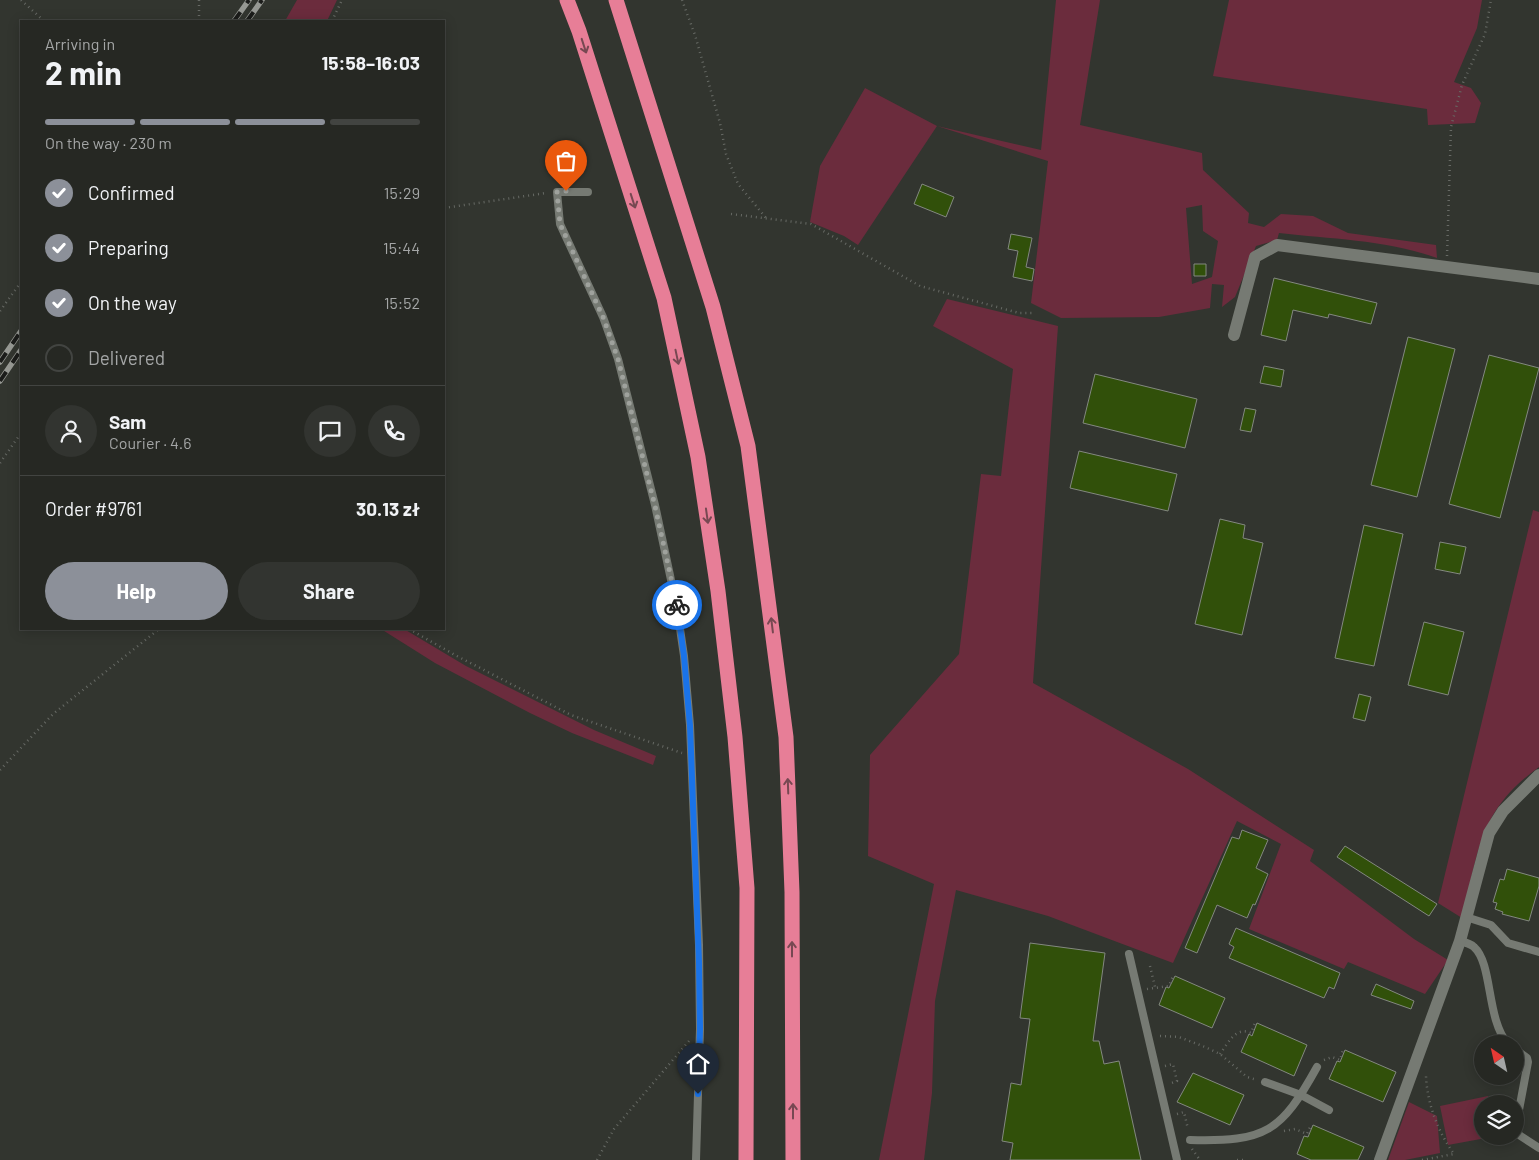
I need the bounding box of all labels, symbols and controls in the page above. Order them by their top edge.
text: Arriving in [45,34,115,53]
one-way arrow [579,37,589,53]
text: 15:58–16:03 [322,51,420,74]
text: 2 min [45,53,122,91]
text: On the way · 230 m [45,133,172,152]
pin [545,140,587,191]
icon: bag [552,147,580,175]
icon: check [45,179,73,207]
text: Confirmed [88,181,175,204]
text: 15:29 [384,183,420,202]
one-way arrow [629,192,638,208]
icon: check [45,234,73,262]
text: Preparing [88,236,169,259]
text: 15:44 [383,238,420,257]
icon: check [45,289,73,317]
text: On the way [88,291,177,314]
text: 15:52 [384,293,420,312]
text: Delivered [88,346,165,369]
one-way arrow [673,348,682,364]
button: person [45,405,97,457]
button: chat [304,405,356,457]
button: phone [368,405,420,457]
text: Sam [109,410,146,433]
text: Courier · 4.6 [109,433,192,452]
text: Order #9761 [45,497,142,520]
text: 30.13 zł [356,497,420,520]
one-way arrow [702,508,712,524]
button: Help [45,562,228,620]
button: Share [238,562,420,620]
courier [652,580,702,630]
icon: bike [663,591,691,619]
one-way arrow [767,617,777,633]
one-way arrow [783,779,793,795]
one-way arrow [787,941,797,958]
north arrow [1474,1035,1524,1085]
map controls [1474,1035,1524,1145]
pin [677,1043,719,1094]
icon: home [684,1050,712,1078]
button: layers [1474,1095,1524,1145]
one-way arrow [788,1104,798,1120]

